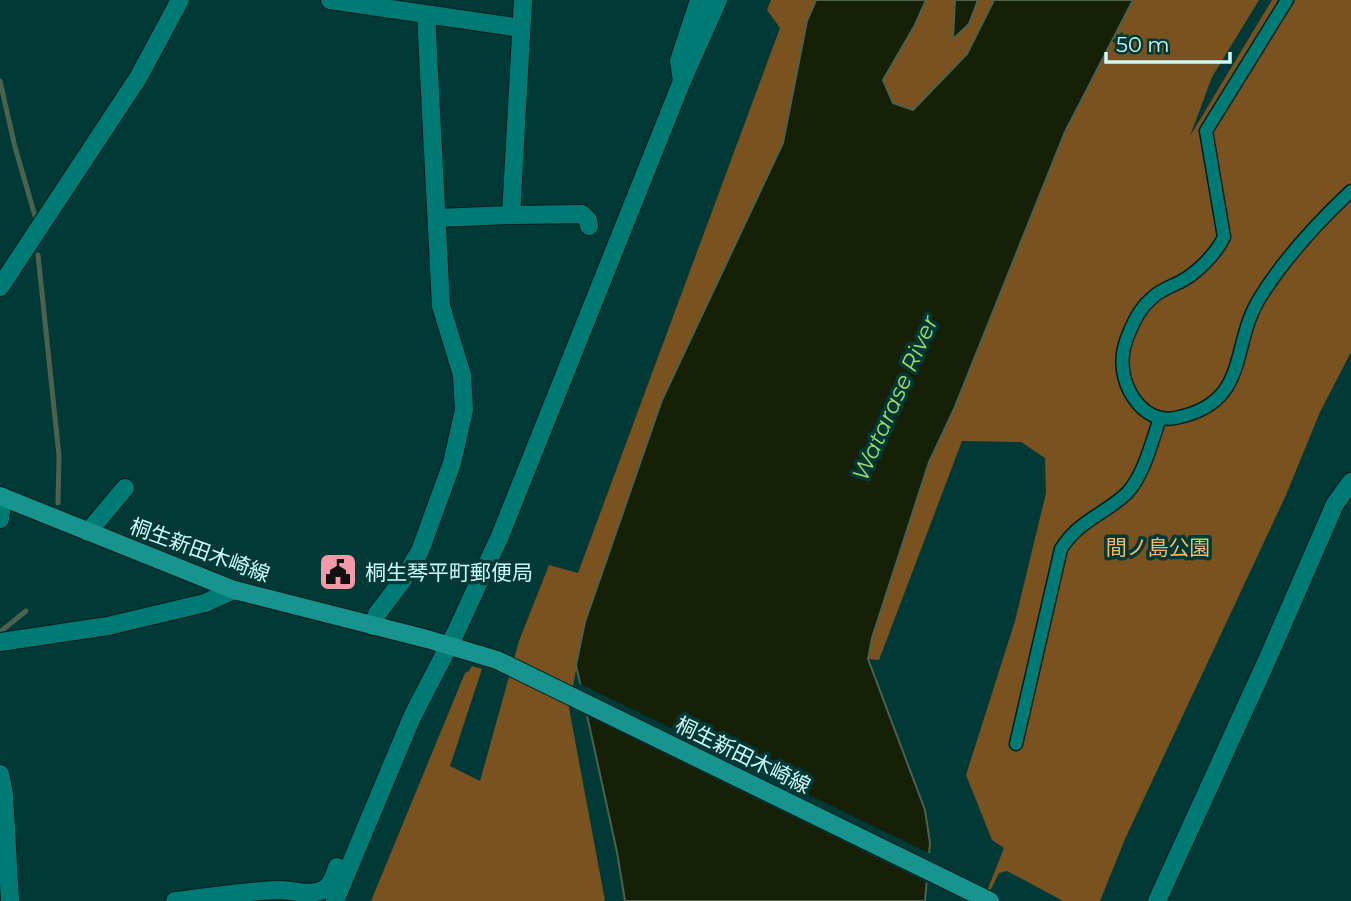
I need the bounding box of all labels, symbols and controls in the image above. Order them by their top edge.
scale bar [1106,21,1230,65]
text: 50 m [1116,32,1170,57]
water label: Watarase River [846,310,944,485]
street label: 桐生新田木崎線 [127,513,273,587]
park label: 間ノ島公園 [1106,535,1211,560]
public building icon: 桐生琴平町郵便局 [317,551,359,593]
place label: 桐生琴平町郵便局 [365,560,533,585]
street label: 桐生新田木崎線 [671,712,815,798]

